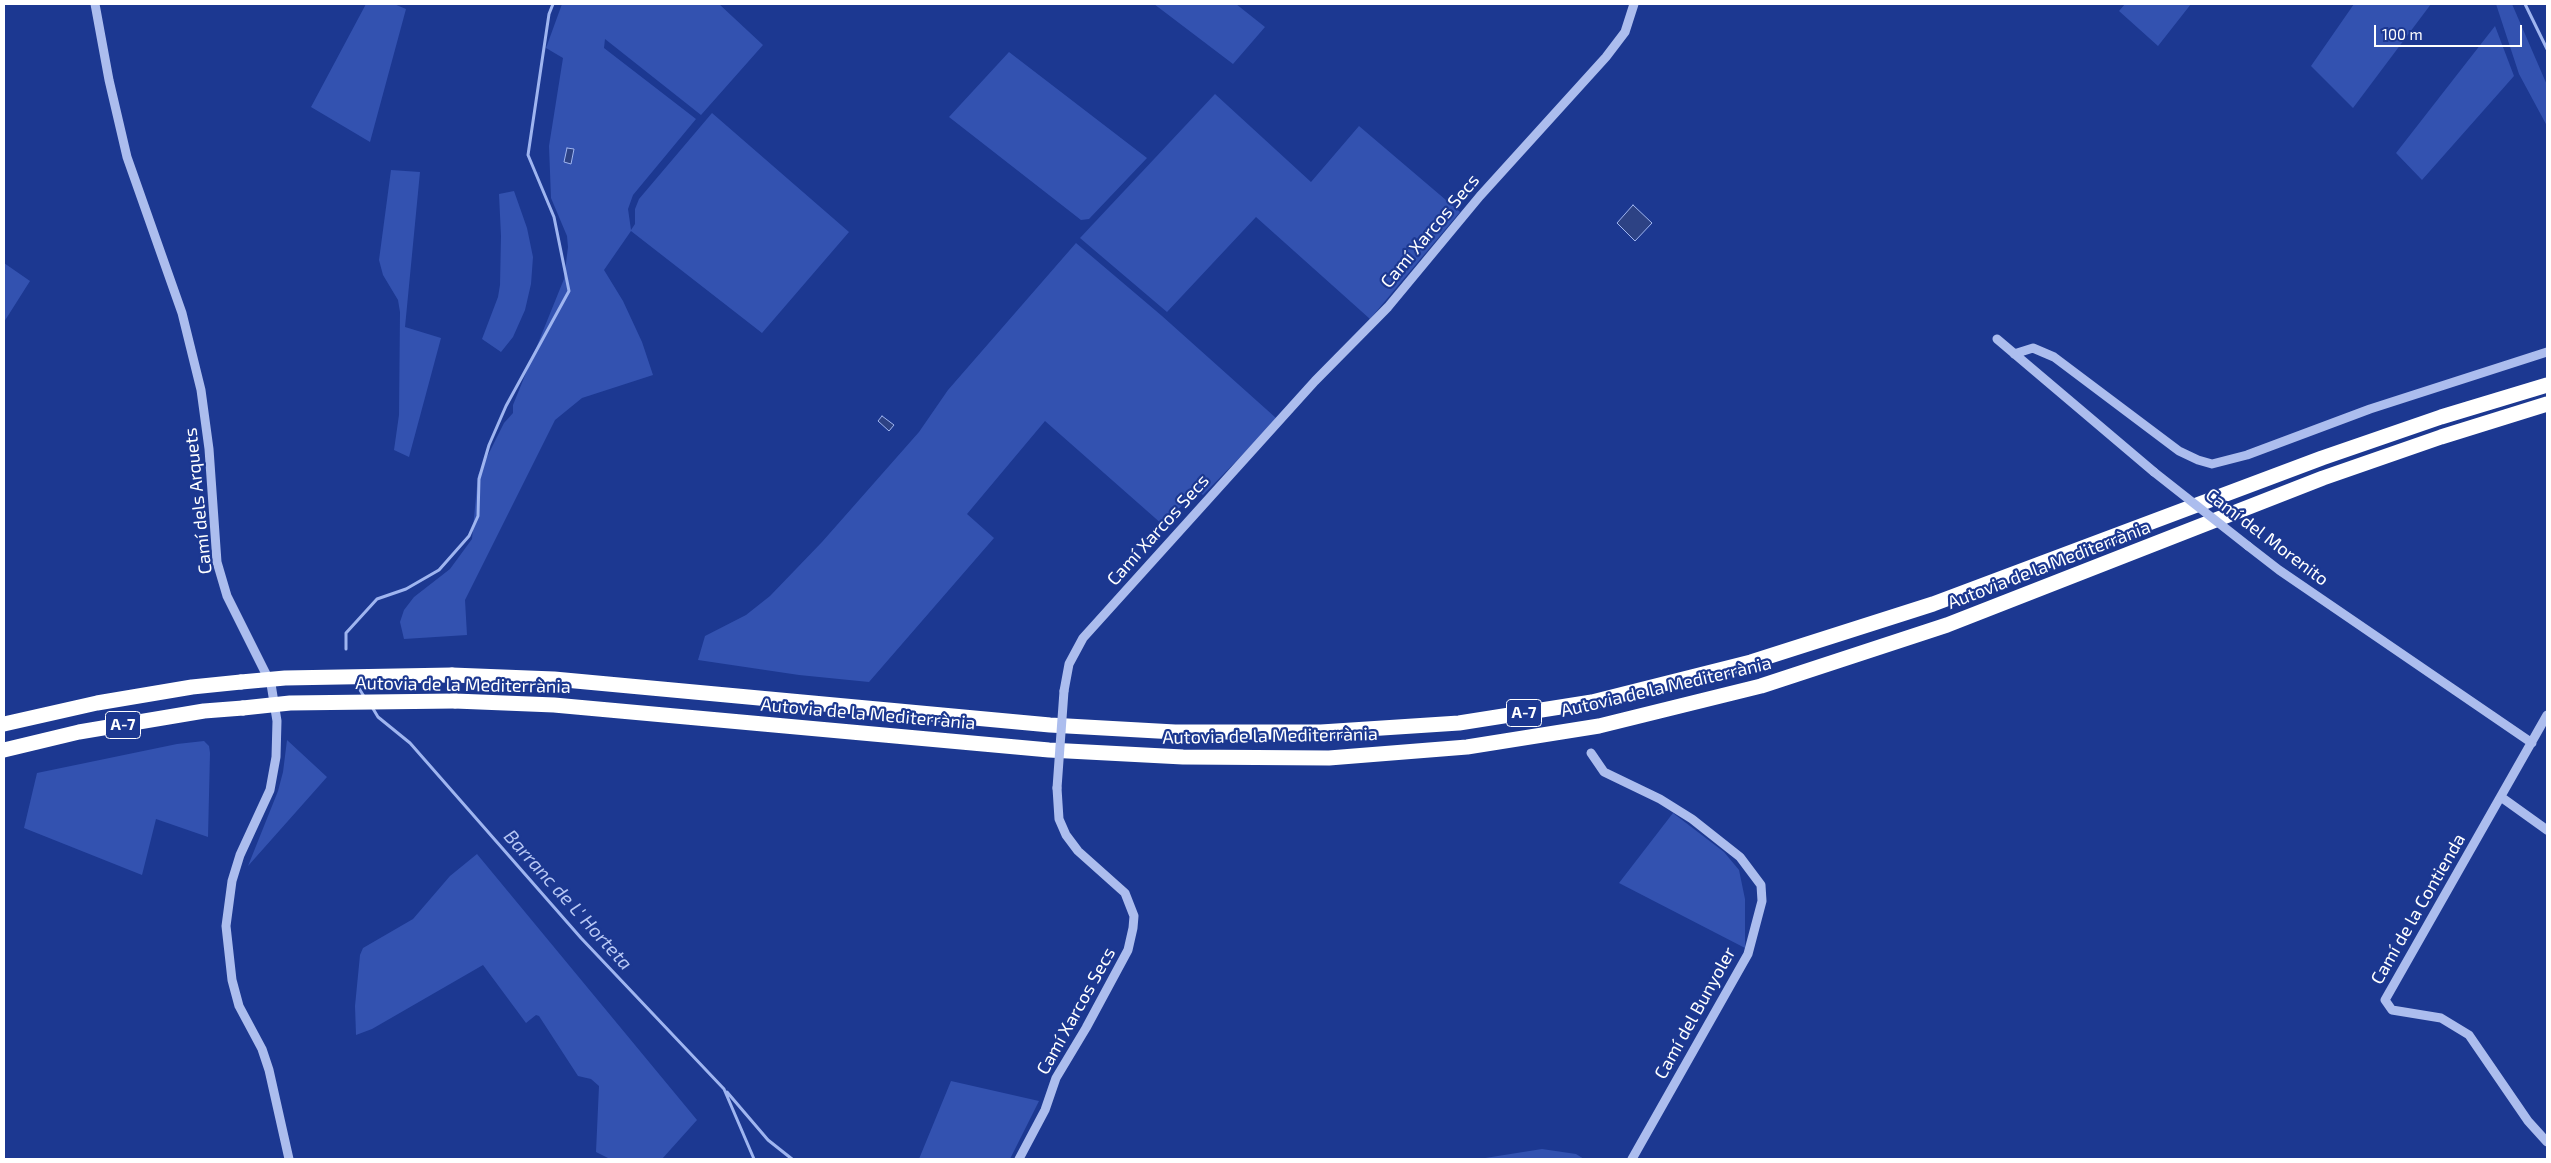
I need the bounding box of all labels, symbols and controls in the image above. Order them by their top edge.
scale bar [2376,15,2524,47]
text: 100 m [2382,25,2423,43]
street label: Camí Xarcos Secs [1376,170,1484,292]
street label: Camí dels Arquets [180,427,216,575]
street label: Camí Xarcos Secs [1102,470,1214,590]
street label: Camí del Morenito [2201,484,2333,590]
street label: Autovia de la Mediterrània [1945,516,2153,614]
street label: Autovia de la Mediterrània [1559,652,1773,722]
street label: Autovia de la Mediterrània [355,672,571,698]
street label: Autovia de la Mediterrània [760,694,976,734]
road number: A-7 [1506,700,1542,726]
road number: A-7 [106,712,140,738]
street label: Autovia de la Mediterrània [1162,723,1378,749]
water label: Barranc de L' Horteta [499,825,637,975]
street label: Camí de la Contienda [2366,830,2470,988]
street label: Camí del Bunyoler [1650,943,1740,1083]
street label: Camí Xarcos Secs [1032,944,1120,1078]

